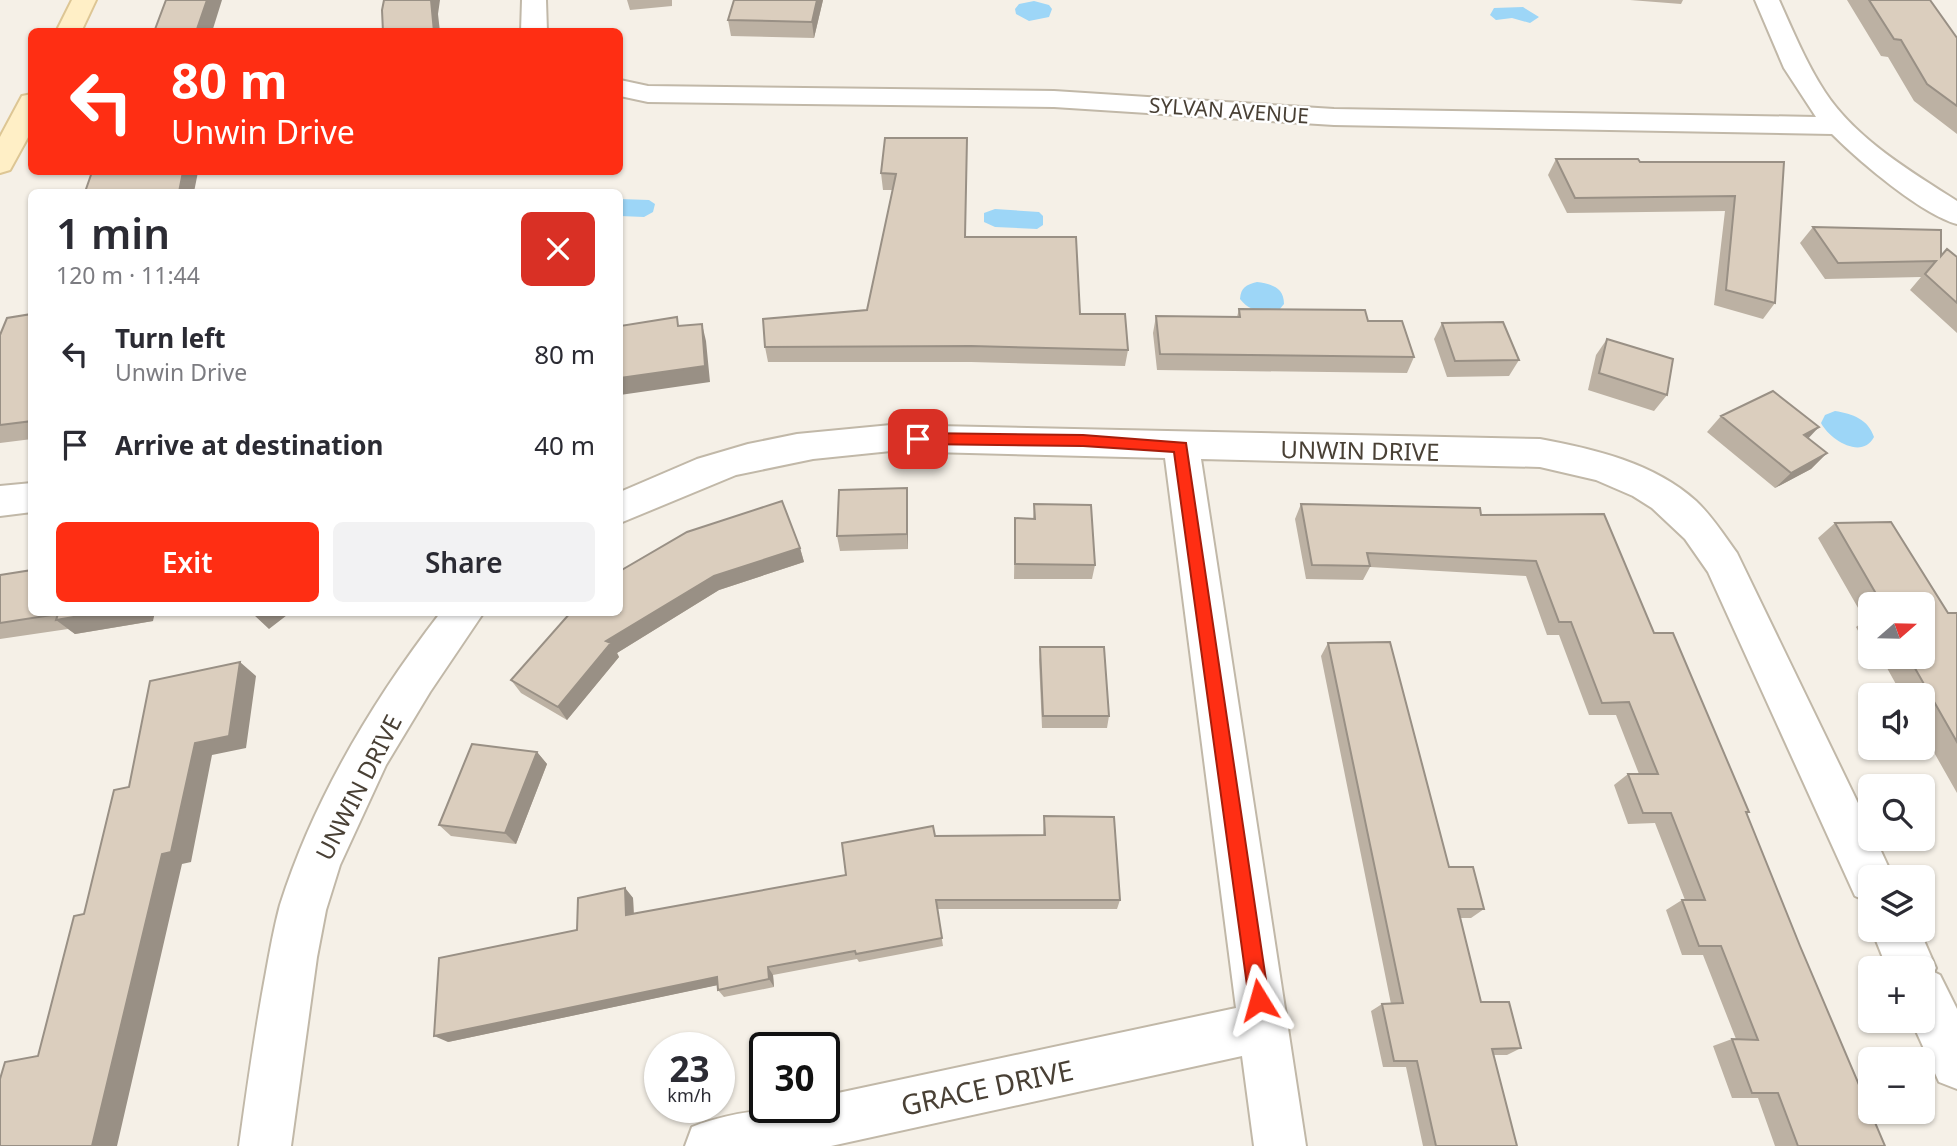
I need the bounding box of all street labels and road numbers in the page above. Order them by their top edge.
street label: SYLVAN AVENUE [1148,90,1310,130]
street label: UNWIN DRIVE [1280,432,1440,468]
street label: UNWIN DRIVE [307,709,409,865]
street label: GRACE DRIVE [897,1050,1077,1124]

